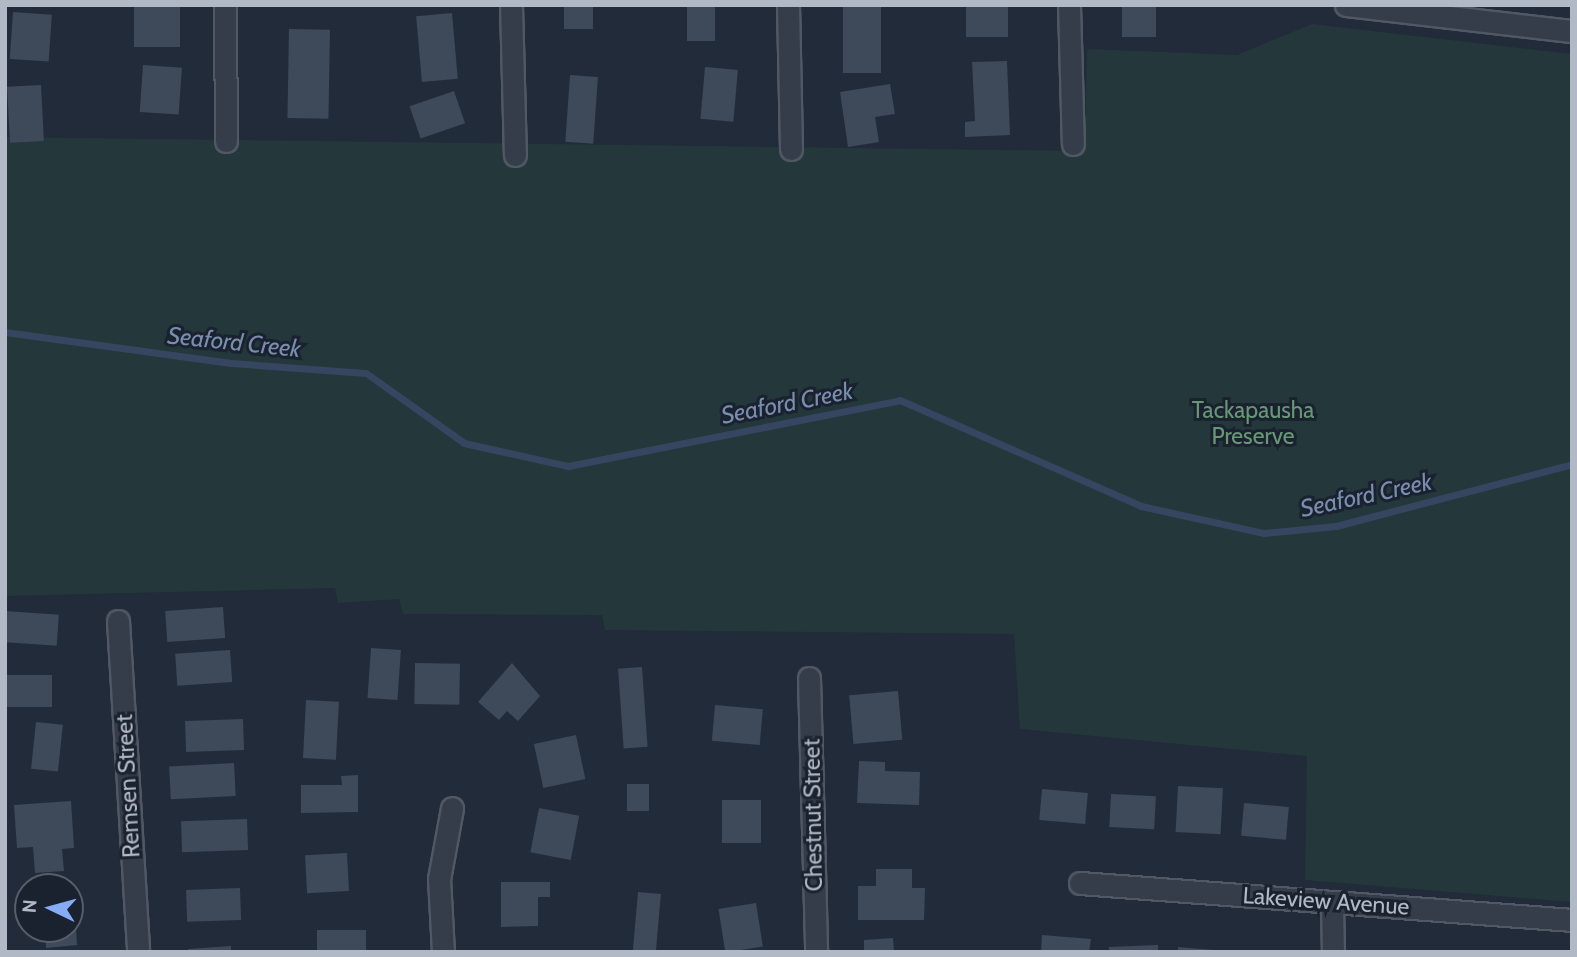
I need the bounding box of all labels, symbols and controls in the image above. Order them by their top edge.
water label: Seaford Creek [166,321,302,363]
water label: Seaford Creek [719,376,855,430]
park label: Tackapausha Preserve [1192,396,1314,450]
water label: Seaford Creek [1298,467,1434,523]
street label: Remsen Street [110,713,146,859]
street label: Chestnut Street [798,738,828,892]
north arrow [14,873,84,943]
street label: Lakeview Avenue [1242,881,1410,921]
text: N [18,899,42,914]

